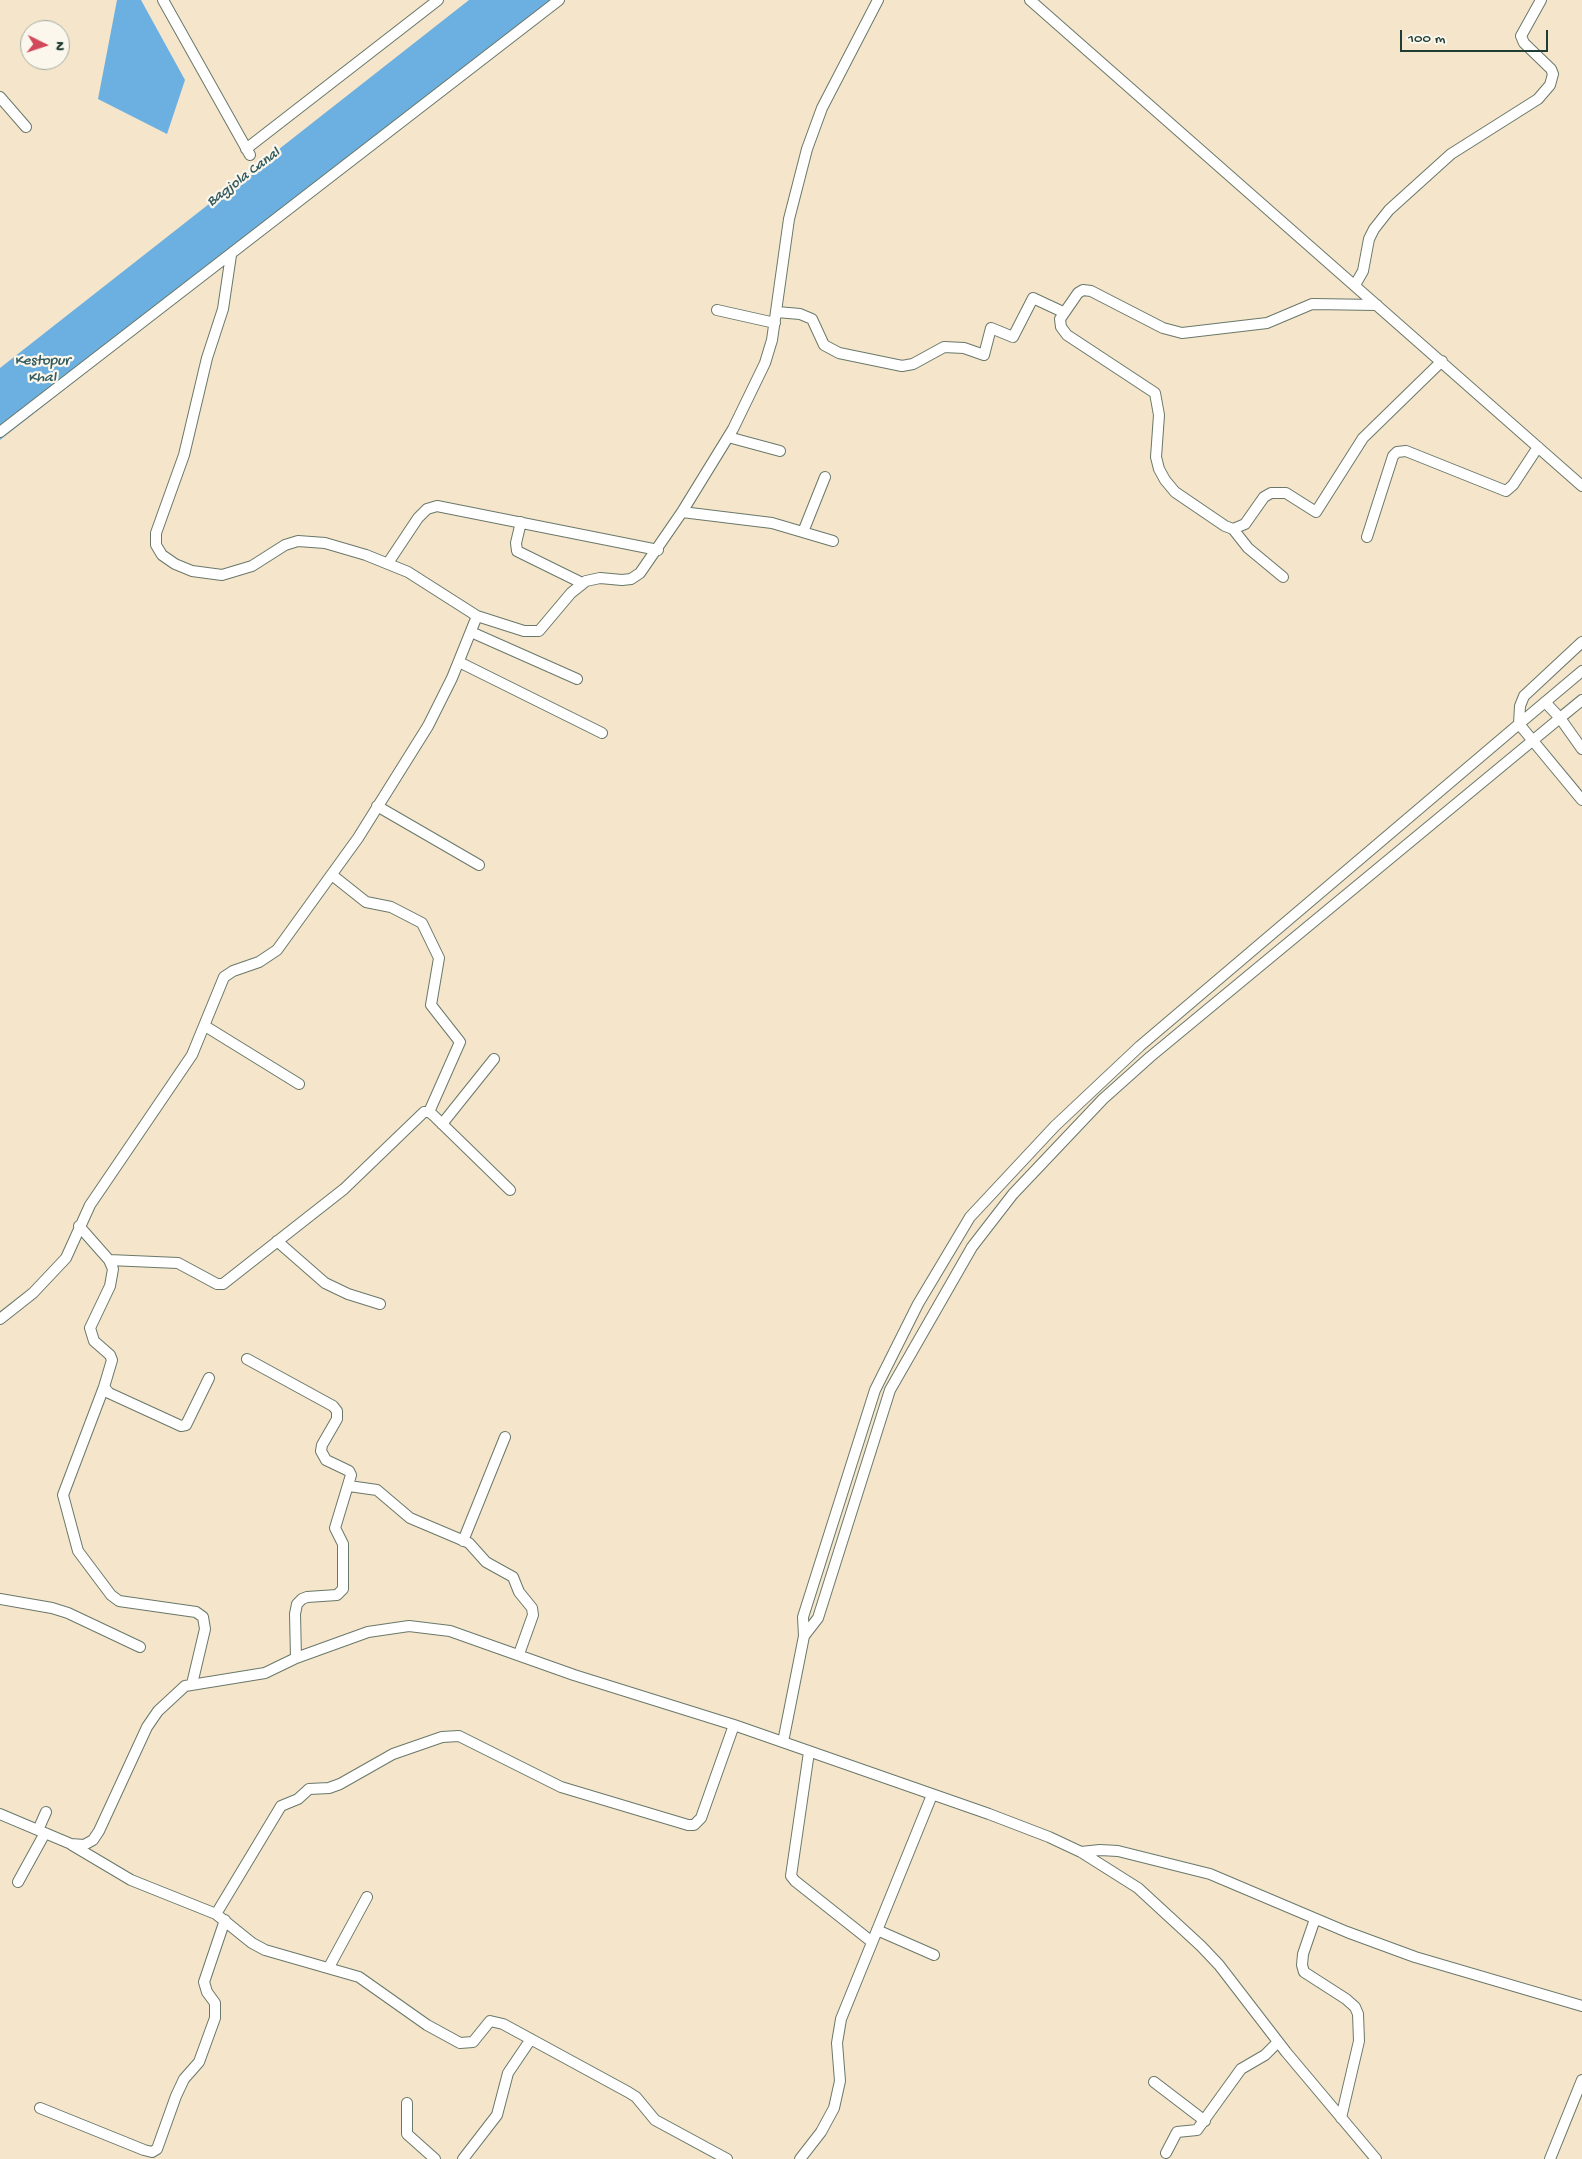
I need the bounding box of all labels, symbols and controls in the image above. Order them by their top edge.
north arrow [20,20,70,70]
scale bar [1402,20,1550,52]
text: 100 m [1408,30,1445,48]
text: N [51,41,68,51]
water label: Bagjola Canal [204,145,284,211]
water label: Kestopur Khal [14,353,70,388]

